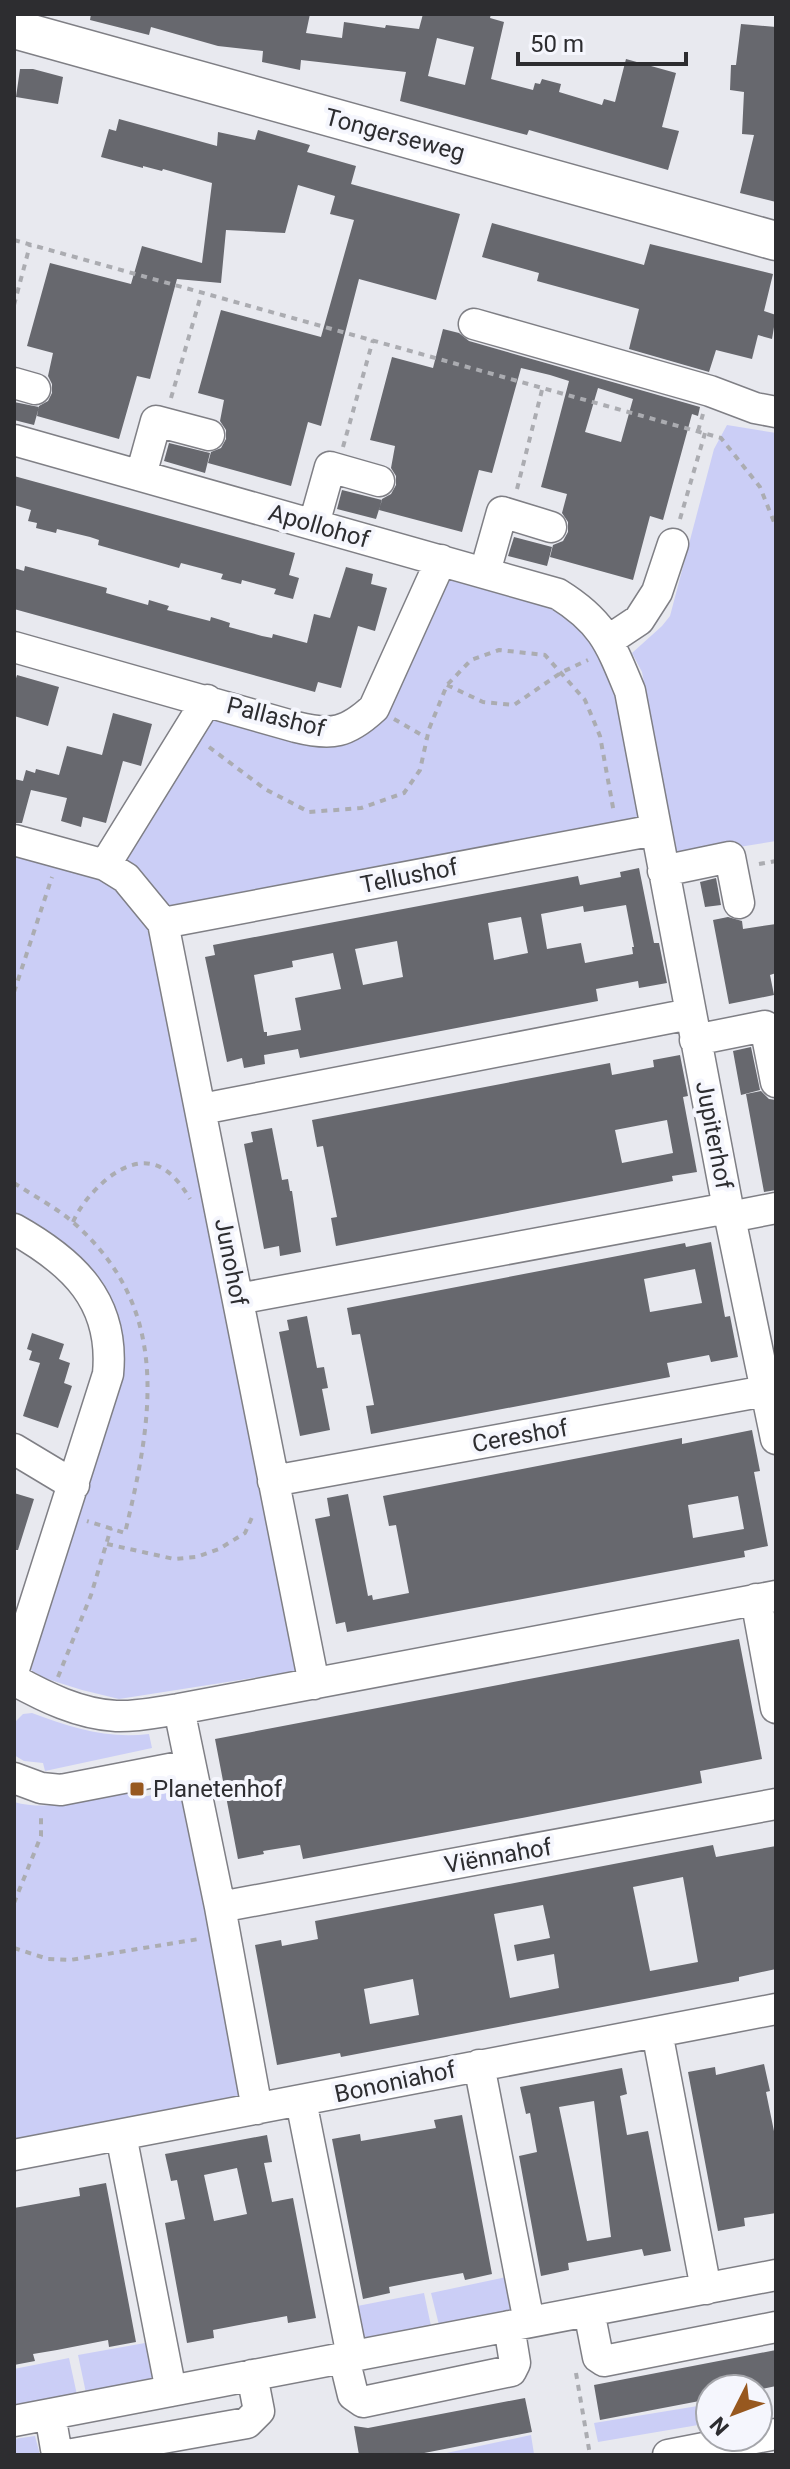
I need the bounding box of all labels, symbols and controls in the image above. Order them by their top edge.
scale bar [518,16,686,66]
text: 50 m [530,30,584,58]
street label: Tongerseweg [322,103,468,167]
street label: Apollohof [265,498,373,554]
street label: Pallashof [224,691,329,743]
street label: Tellushof [358,853,461,899]
street label: Jupiterhof [690,1078,738,1192]
street label: Junohof [209,1216,253,1309]
street label: Cereshof [470,1414,571,1458]
place label: Planetenhof [153,1775,283,1803]
marker: Planetenhof [128,1780,146,1798]
street label: Viënnahof [442,1833,555,1879]
street label: Bononiahof [332,2055,459,2108]
north arrow [694,2373,774,2453]
text: N [705,2412,734,2440]

